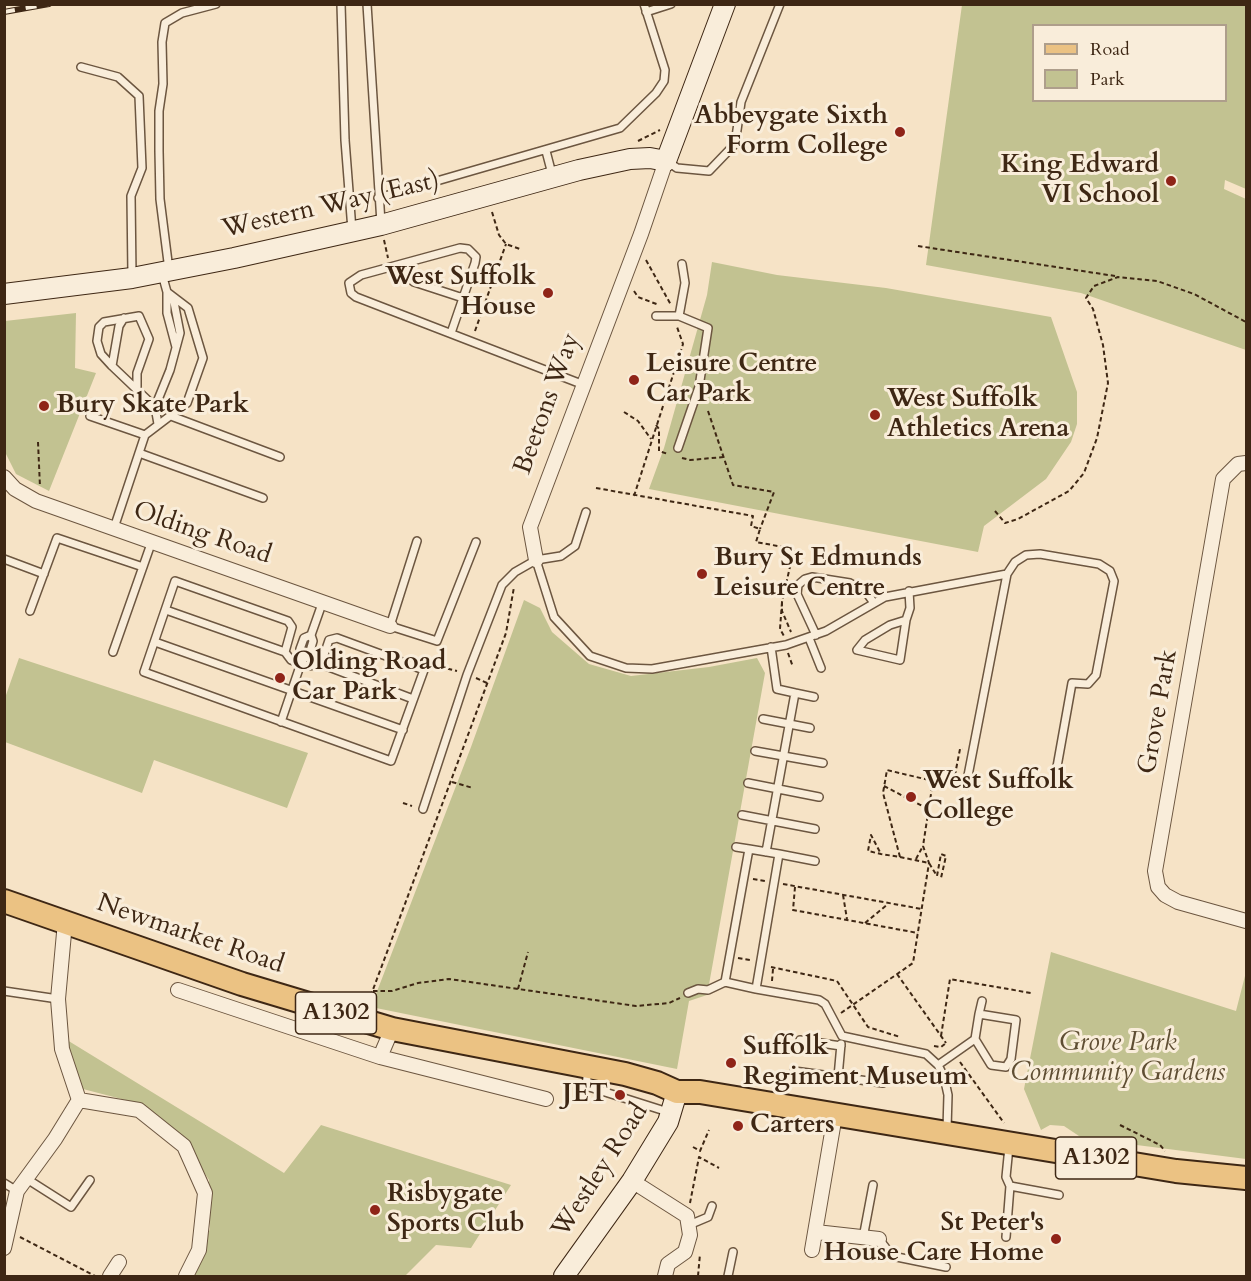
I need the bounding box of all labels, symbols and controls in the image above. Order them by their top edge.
legend [1032,24,1227,102]
text: Road [1090,37,1130,62]
text: Park [1090,67,1125,92]
place label: Abbeygate Sixth Form College [694,101,888,162]
marker: Abbeygate Sixth Form College [893,125,907,139]
place label: King Edward VI School [1001,150,1159,212]
street label: Western Way (East) [219,166,443,246]
marker: King Edward VI School [1164,174,1178,188]
place label: West Suffolk House [385,262,536,324]
marker: West Suffolk House [541,286,555,300]
street label: Beetons Way [508,329,588,479]
place label: Leisure Centre Car Park [646,349,817,410]
marker: Leisure Centre Car Park [627,373,641,387]
place label: West Suffolk Athletics Arena [887,384,1069,446]
place label: Bury Skate Park [56,390,249,422]
marker: Bury Skate Park [37,399,51,413]
marker: West Suffolk Athletics Arena [868,408,882,422]
street label: Olding Road [129,496,275,572]
place label: Bury St Edmunds Leisure Centre [714,543,922,604]
marker: Bury St Edmunds Leisure Centre [695,567,709,581]
place label: Olding Road Car Park [292,647,446,708]
street label: Grove Park [1133,647,1185,777]
marker: Olding Road Car Park [273,671,287,685]
place label: West Suffolk College [923,766,1074,828]
marker: West Suffolk College [904,790,918,804]
street label: Newmarket Road [92,888,288,982]
road number: A1302 [296,992,376,1034]
park label: Grove Park Community Gardens [1011,1028,1225,1090]
place label: Suffolk Regiment Museum [743,1032,968,1094]
marker: Suffolk Regiment Museum [724,1056,738,1070]
place label: JET [562,1079,608,1111]
marker: JET [613,1088,627,1102]
street label: Westley Road [546,1098,656,1244]
place label: Carters [750,1110,835,1142]
marker: Carters [731,1119,745,1133]
road number: A1302 [1056,1137,1136,1179]
place label: Risbygate Sports Club [387,1179,525,1240]
marker: Risbygate Sports Club [368,1203,382,1217]
place label: St Peter's House Care Home [824,1208,1044,1270]
marker: St Peter's House Care Home [1049,1232,1063,1246]

